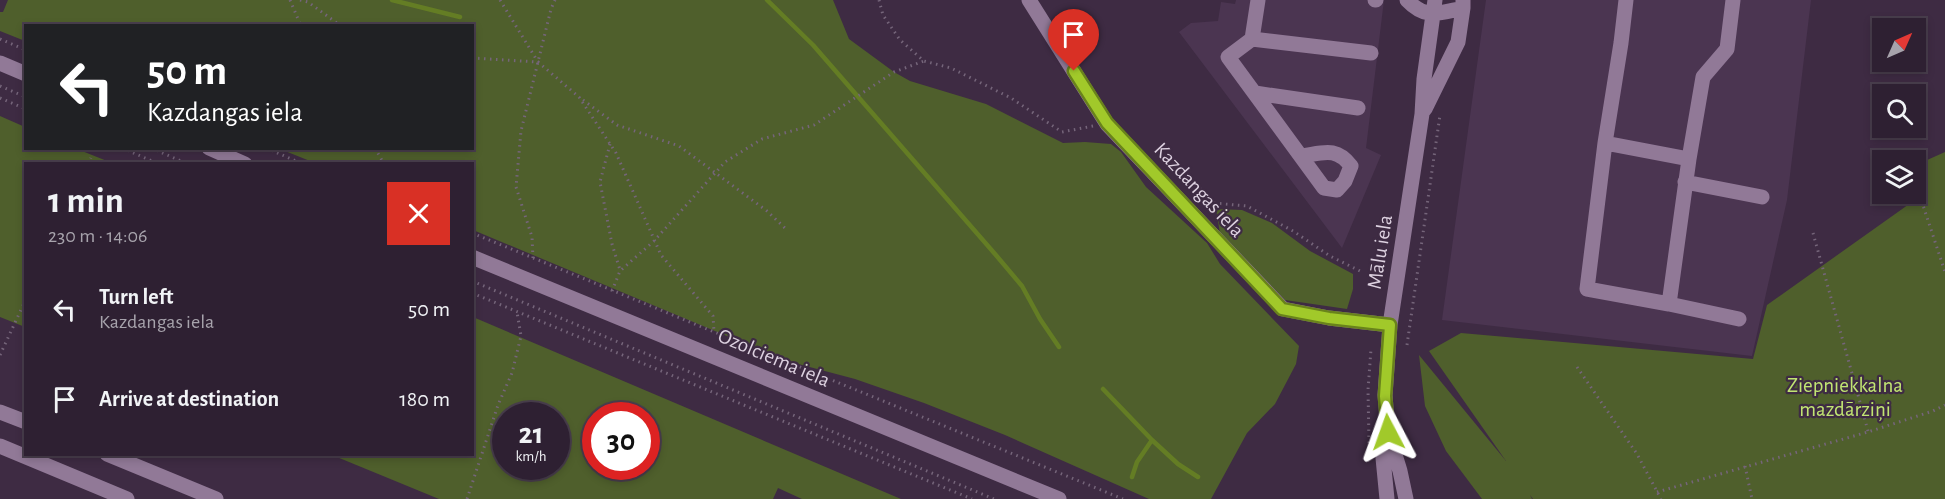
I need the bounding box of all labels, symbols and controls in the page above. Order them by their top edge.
pin [1048,9,1099,71]
icon: arrive [1057,18,1090,51]
north arrow [1872,18,1926,72]
map controls [1872,18,1926,204]
icon: left [48,48,126,126]
text: 50 m [147,50,227,92]
button: search [1872,84,1926,138]
text: Kazdangas iela [147,99,303,126]
street label: Kazdangas iela [1150,139,1248,242]
button: layers [1872,150,1926,204]
button: close [387,182,450,245]
text: 1 min [48,183,124,219]
street label: Mālu iela [1364,213,1396,291]
text: 230 m · 14:06 [48,226,147,246]
text: Turn left [99,286,173,308]
icon: left [48,293,81,326]
text: 50 m [408,298,450,320]
text: Kazdangas iela [99,312,214,332]
street label: Ozolciema iela [715,325,833,391]
park label: Ziepniekkalna mazdārziņi [1787,375,1903,422]
icon: arrive [48,383,81,416]
text: Arrive at destination [99,388,279,410]
text: 180 m [399,388,450,410]
position arrow [1356,400,1420,464]
speed limit sign: 30 [582,402,660,480]
text: 21 [519,419,543,449]
text: km/h [516,449,546,464]

